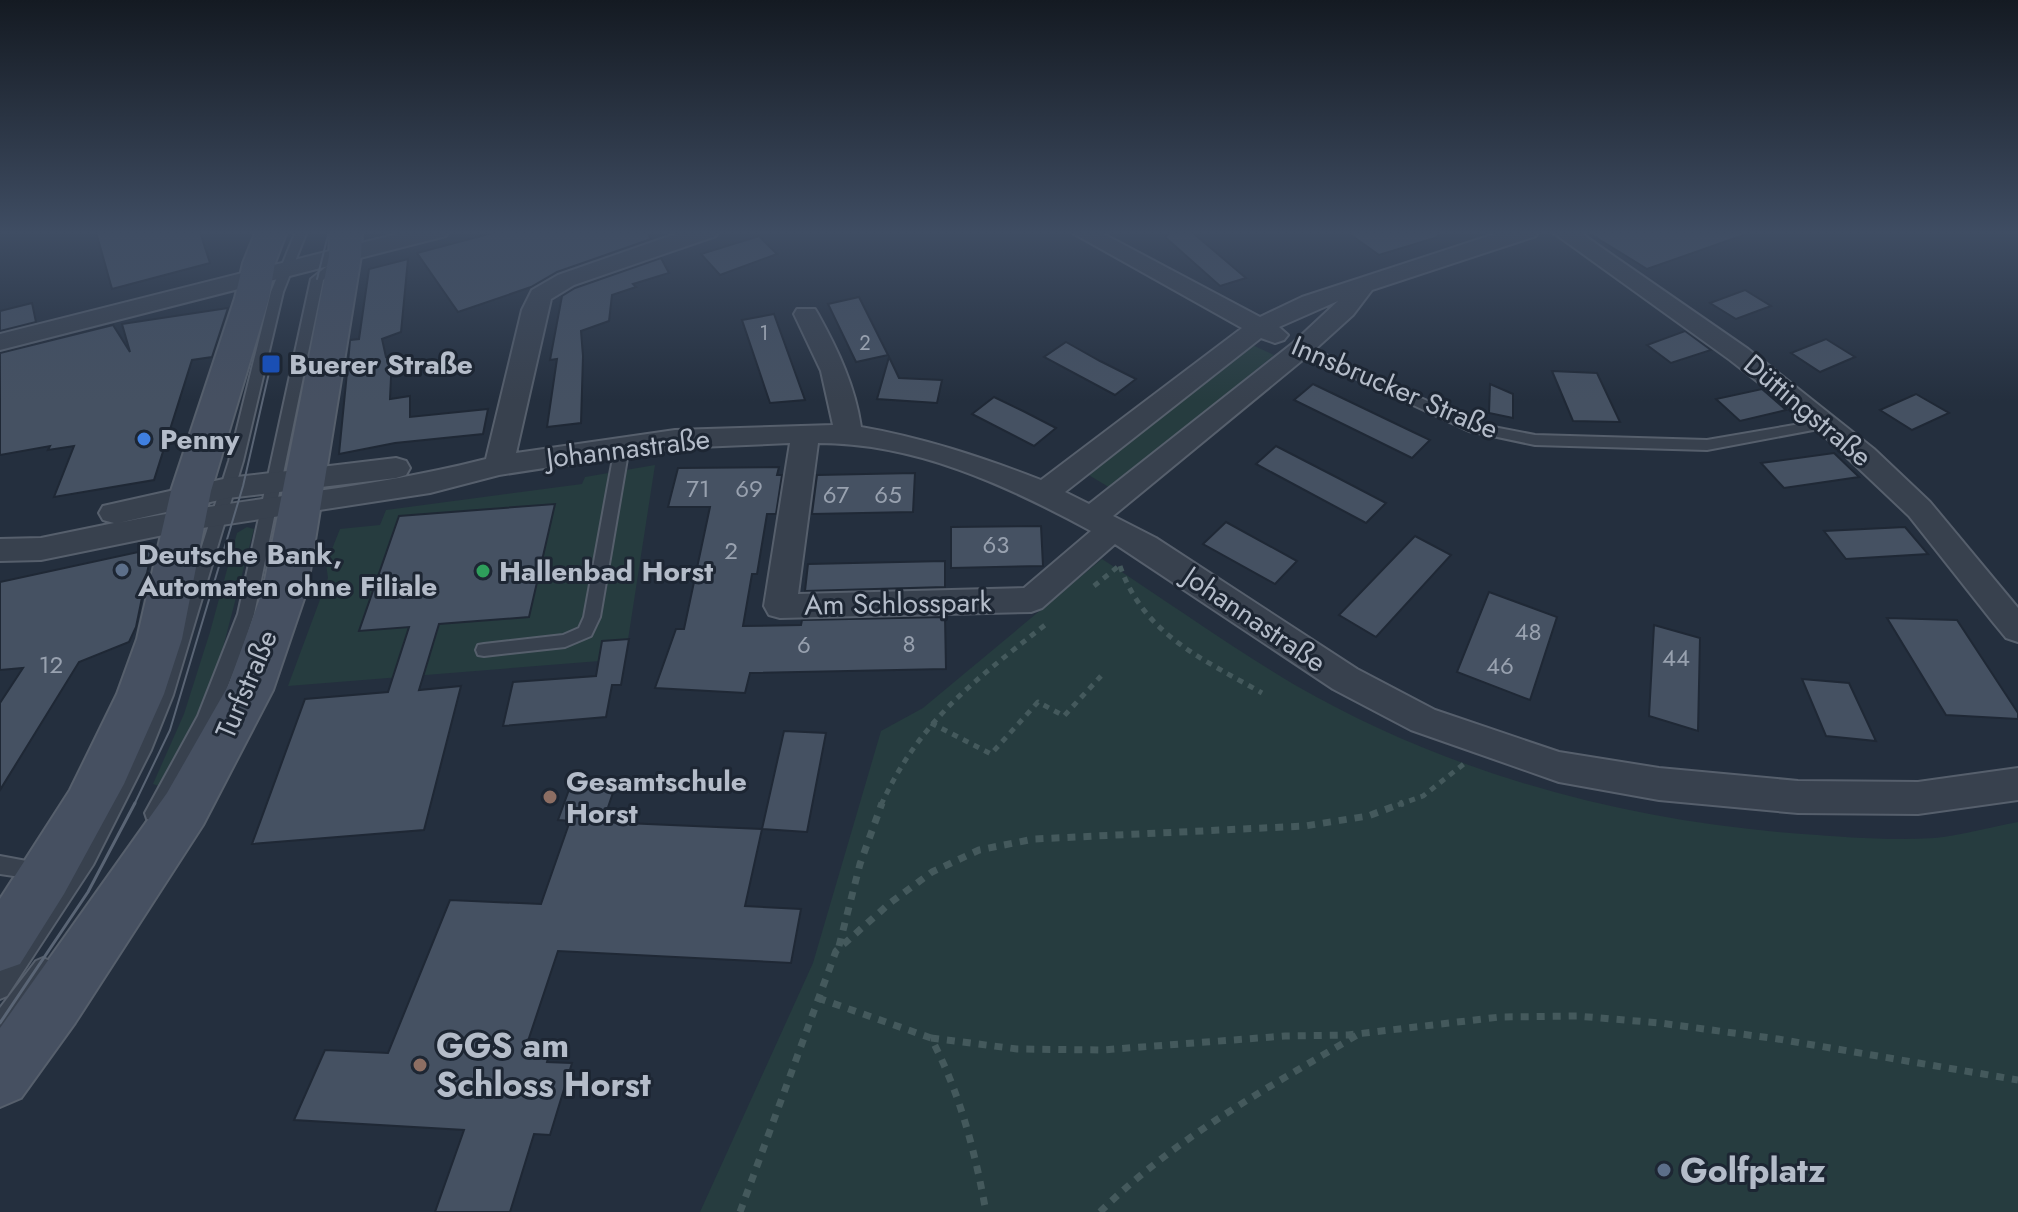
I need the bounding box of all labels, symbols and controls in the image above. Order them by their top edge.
house number: 1 [760,319,769,348]
street label: Innsbrucker Straße [1285,325,1504,449]
house number: 2 [859,329,871,358]
place label: Buerer Straße [289,344,473,385]
street label: Düttingstraße [1735,344,1881,476]
marker: Buerer Straße [260,353,282,375]
street label: Johannastraße [540,418,712,479]
place label: Penny [160,419,240,460]
marker: Penny [135,430,153,448]
house number: 71 [686,471,710,506]
house number: 69 [735,471,763,506]
house number: 67 [823,477,850,512]
house number: 65 [874,477,902,512]
house number: 63 [983,527,1009,562]
house number: 2 [724,533,738,568]
place label: Deutsche Bank, Automaten ohne Filiale [137,534,437,607]
place label: Hallenbad Horst [499,551,713,592]
street label: Johannastraße [1172,554,1334,682]
marker: Deutsche Bank, Automaten ohne Filiale [113,561,131,579]
marker: Hallenbad Horst [474,562,492,580]
street label: Am Schlosspark [804,581,993,626]
house number: 48 [1514,614,1542,649]
street label: Turfstraße [205,624,288,745]
house number: 8 [902,626,916,661]
house number: 6 [797,627,811,662]
house number: 44 [1662,640,1690,675]
house number: 12 [39,647,63,682]
house number: 46 [1486,648,1514,683]
place label: Gesamtschule Horst [566,761,747,834]
marker: Gesamtschule Horst [541,788,559,806]
place label: GGS am Schloss Horst [436,1021,651,1109]
marker: GGS am Schloss Horst [411,1056,429,1074]
place label: Golfplatz [1680,1146,1826,1195]
marker: Golfplatz [1655,1161,1673,1179]

